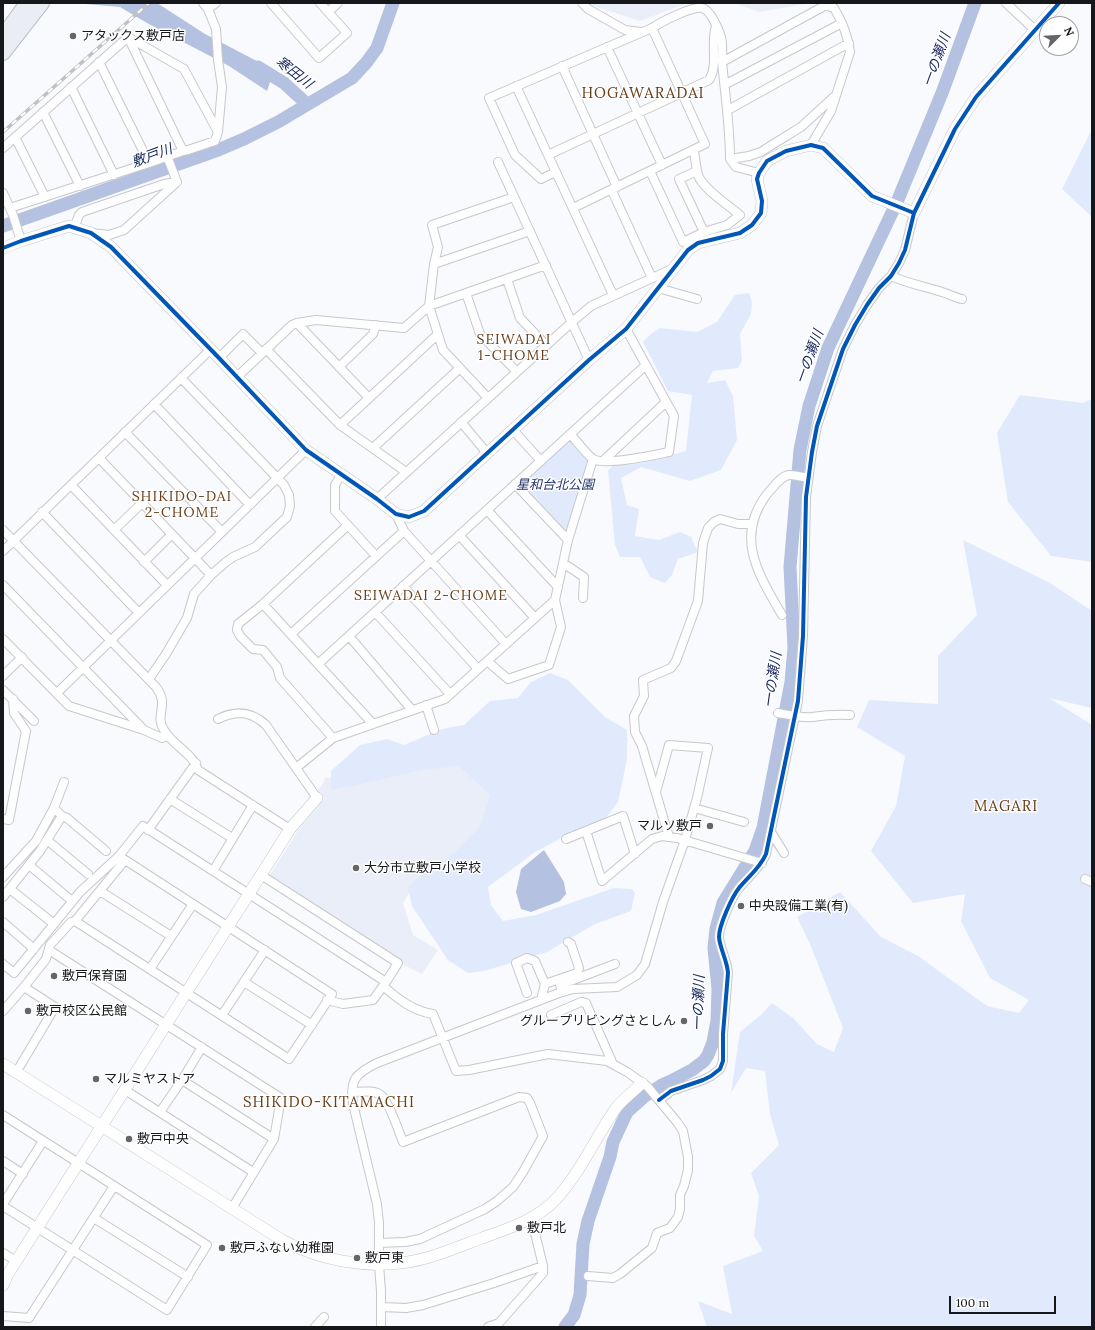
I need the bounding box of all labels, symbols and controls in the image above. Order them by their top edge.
north arrow [1039,16,1079,56]
text: N [1061,25,1077,38]
place label: アタックス敷戸店 [81,28,185,44]
marker: アタックス敷戸店 [68,31,78,41]
water label: 一の瀬川 [920,31,954,89]
water label: 寒田川 [272,53,316,93]
district label: HOGAWARADAI [581,85,705,103]
water label: 敷戸川 [129,141,175,171]
water label: 一の瀬川 [793,328,827,386]
district label: SEIWADAI 1-CHOME [476,332,552,364]
park label: 星和台北公園 [516,477,594,493]
district label: SHIKIDO-DAI 2-CHOME [132,489,232,522]
district label: SEIWADAI 2-CHOME [354,588,508,604]
water label: 一の瀬川 [761,651,785,709]
district label: MAGARI [974,798,1038,816]
place label: マルソ敷戸 [637,818,702,834]
marker: マルソ敷戸 [705,821,715,831]
place label: 大分市立敷戸小学校 [364,860,481,876]
marker: 大分市立敷戸小学校 [351,863,361,873]
place label: 中央設備工業(有) [749,898,848,914]
marker: 中央設備工業(有) [736,901,746,911]
place label: 敷戸保育園 [62,968,127,984]
marker: 敷戸保育園 [49,971,59,981]
water label: 一の瀬川 [690,975,708,1031]
place label: 敷戸校区公民館 [36,1003,127,1019]
marker: 敷戸校区公民館 [23,1006,33,1016]
place label: グループリビングさとしん [520,1013,676,1029]
marker: グループリビングさとしん [679,1016,689,1026]
place label: マルミヤストア [104,1071,195,1087]
marker: マルミヤストア [91,1074,101,1084]
district label: SHIKIDO-KITAMACHI [243,1094,415,1112]
place label: 敷戸中央 [137,1131,189,1147]
marker: 敷戸中央 [124,1134,134,1144]
place label: 敷戸北 [527,1220,566,1236]
marker: 敷戸北 [514,1223,524,1233]
place label: 敷戸ふない幼稚園 [230,1240,334,1256]
marker: 敷戸ふない幼稚園 [217,1243,227,1253]
place label: 敷戸東 [365,1250,404,1266]
marker: 敷戸東 [352,1253,362,1263]
scale bar [951,1288,1058,1314]
text: 100 m [956,1295,989,1310]

